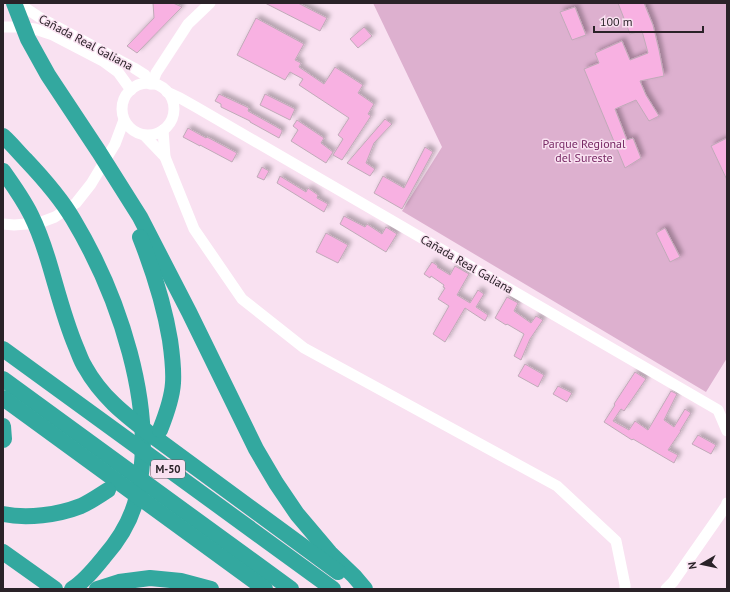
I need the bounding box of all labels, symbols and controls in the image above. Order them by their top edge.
scale bar [594,8,703,34]
street label: Cañada Real Galiana [36,11,136,73]
text: 100 m [600,14,633,29]
park label: Parque Regional del Sureste [542,136,626,165]
street label: Cañada Real Galiana [418,231,516,297]
road number: M-50 [151,460,185,478]
north arrow [682,544,722,584]
text: N [685,561,700,570]

